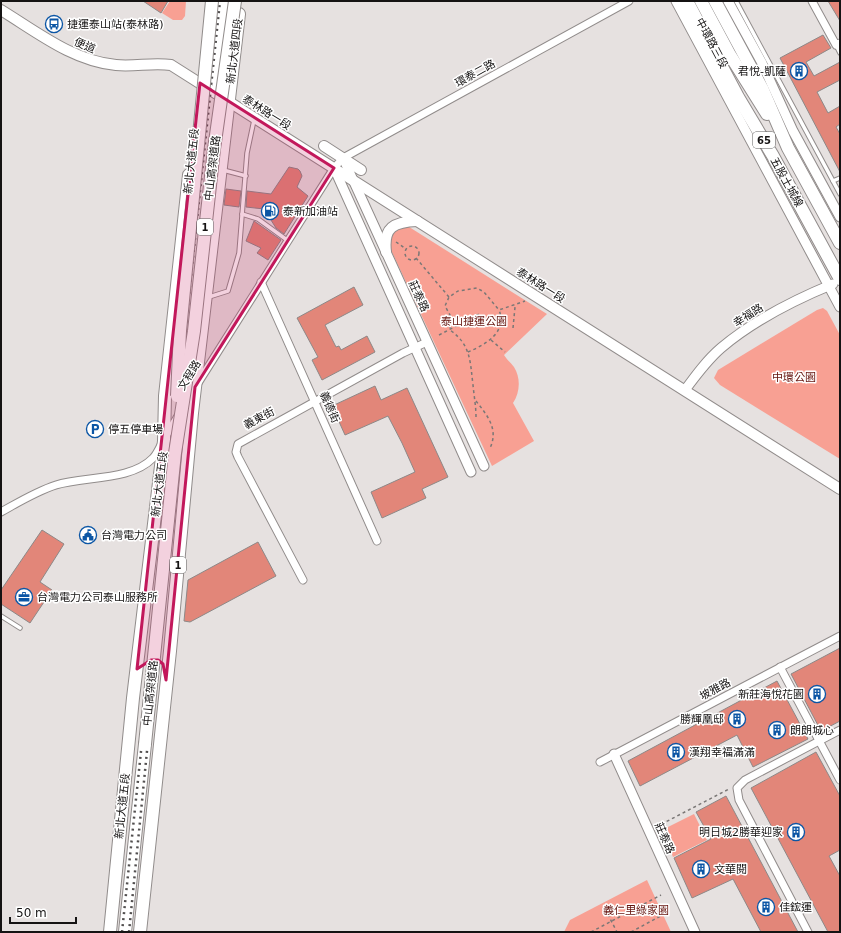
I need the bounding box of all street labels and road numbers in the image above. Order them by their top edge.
street label: 中環路三段 [693,16,730,71]
street label: 新北大道四段 [224,18,245,85]
street label: 便道 [72,35,97,56]
street label: 環泰二路 [453,57,498,90]
street label: 泰林路一段 [240,92,294,133]
street label: 新北大道五段 [182,128,201,195]
road number: 65 [753,132,775,148]
street label: 中山高架道路 [202,135,223,202]
street label: 五股土城線 [768,155,806,209]
road number: 1 [197,219,213,235]
street label: 泰林路一段 [514,265,568,306]
street label: 莊泰路 [406,279,431,314]
street label: 幸福路 [731,301,766,330]
street label: 文程路 [175,358,204,393]
street label: 義德街 [317,389,342,425]
street label: 義東街 [242,405,277,432]
street label: 新北大道五段 [149,451,170,518]
road number: 1 [170,557,186,573]
street label: 中山高架道路 [141,660,160,727]
street label: 坡雅路 [698,676,733,703]
street label: 新北大道五段 [113,773,132,840]
street label: 莊泰路 [652,820,677,856]

